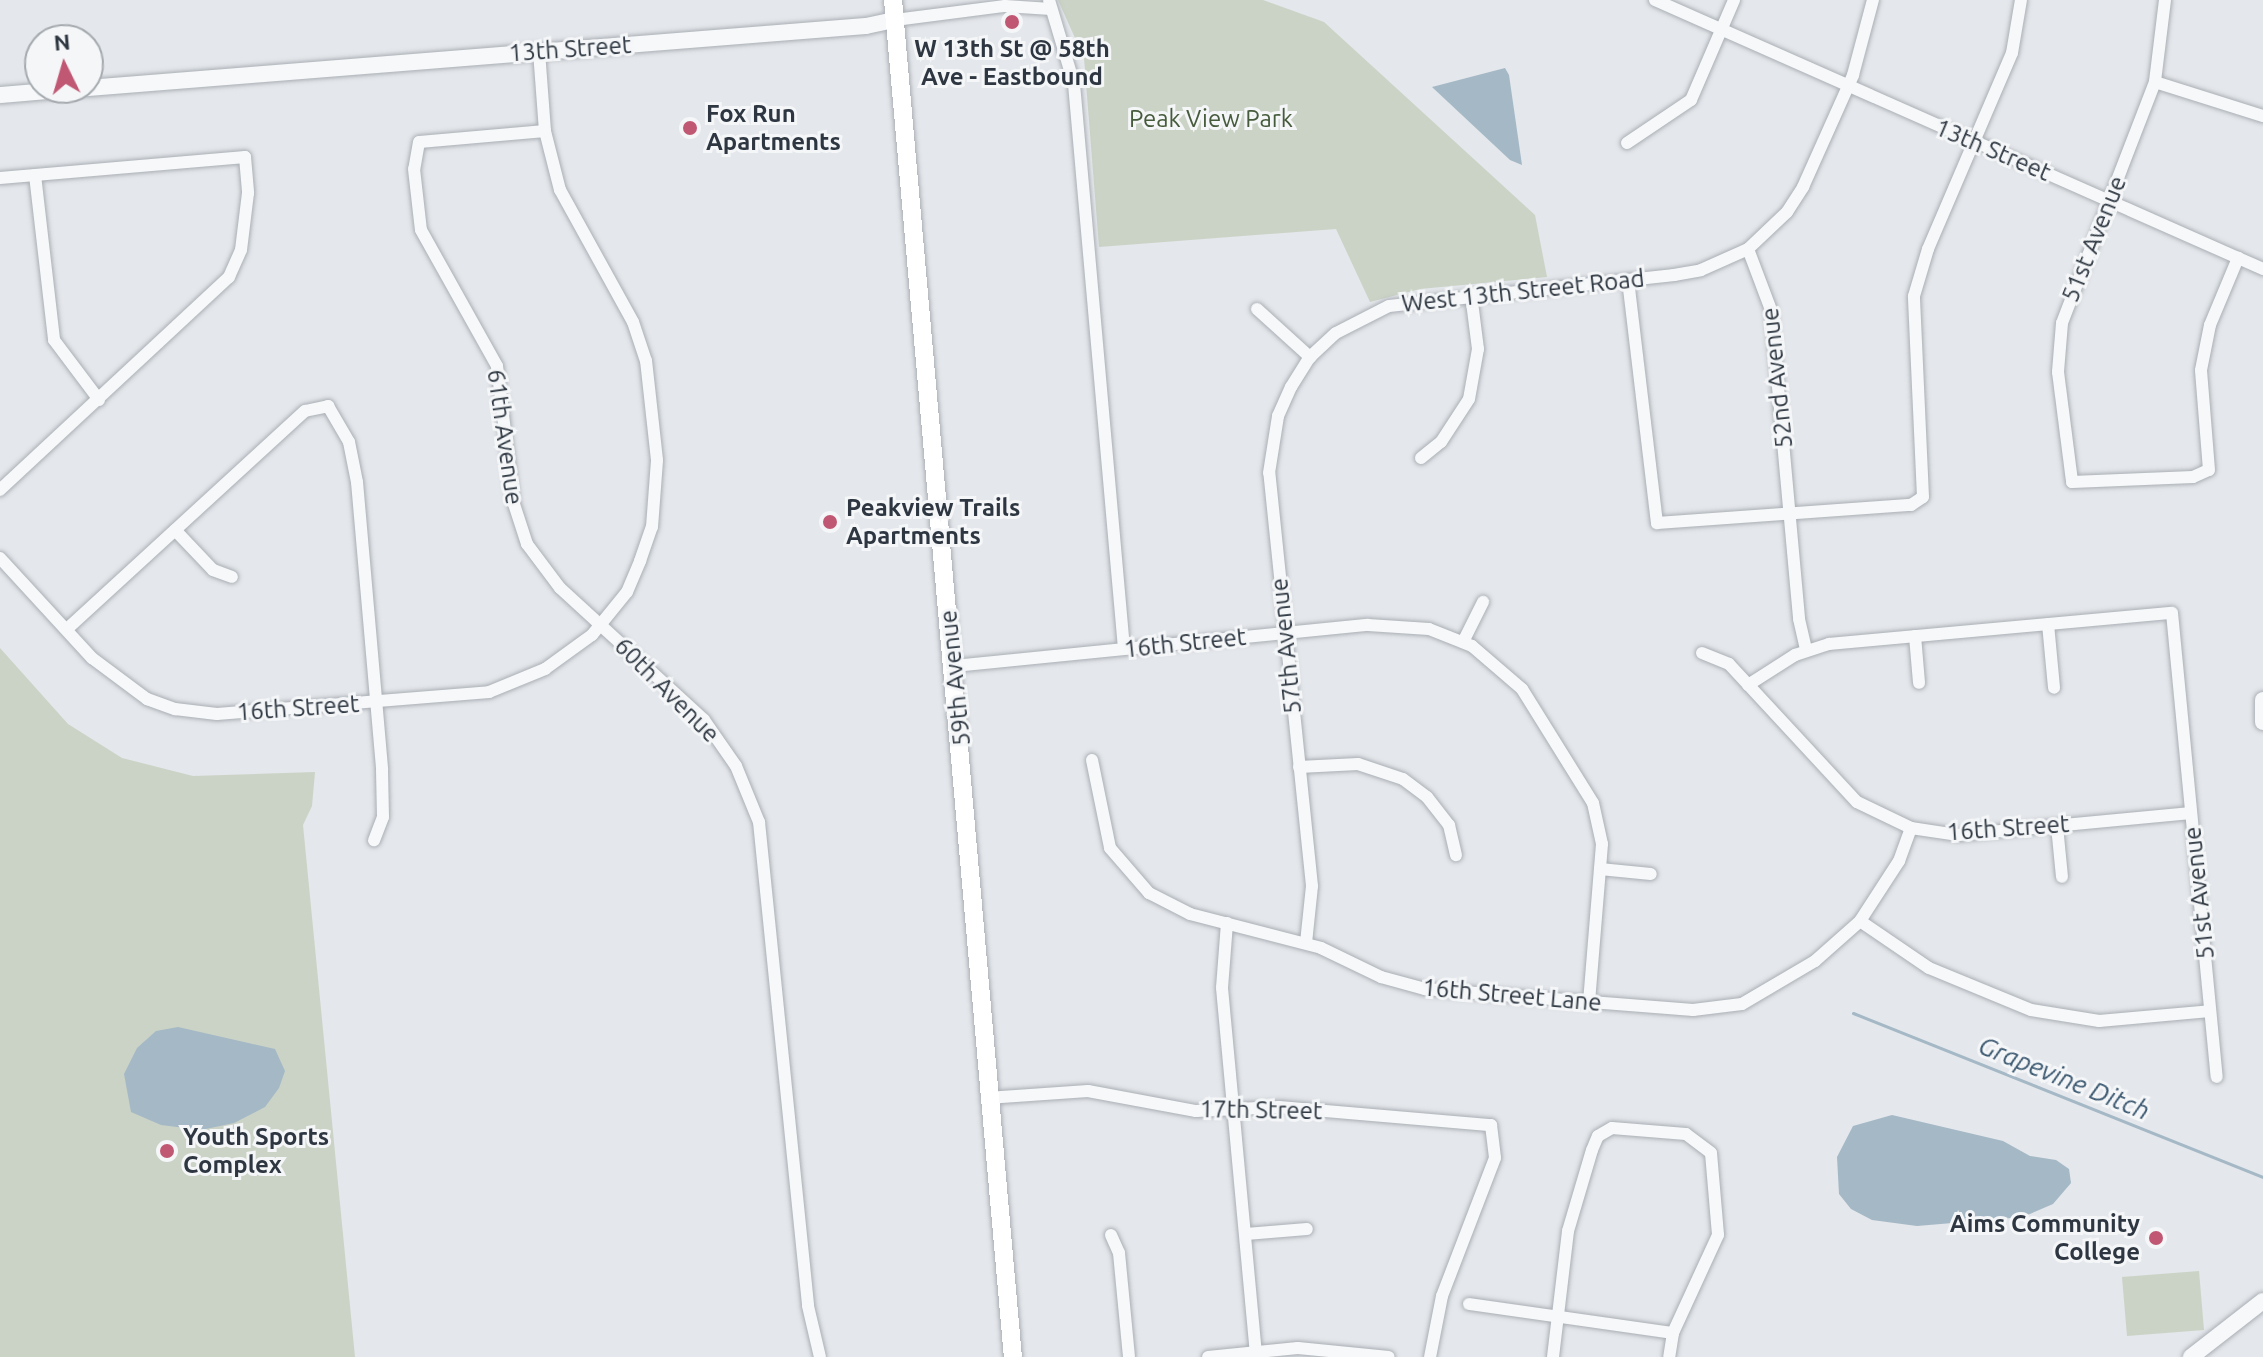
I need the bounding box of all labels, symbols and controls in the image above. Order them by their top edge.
marker: W 13th St @ 58th Ave - Eastbound [1003,13,1021,31]
north arrow [24,24,104,104]
text: N [53,28,71,55]
street label: 13th Street [508,30,632,68]
place label: W 13th St @ 58th Ave - Eastbound [914,35,1110,91]
place label: Fox Run Apartments [706,100,841,156]
park label: Peak View Park [1129,105,1293,133]
street label: 13th Street [1931,113,2055,187]
marker: Fox Run Apartments [681,119,699,137]
street label: 51st Avenue [2056,172,2132,306]
street label: West 13th Street Road [1400,264,1646,318]
street label: 52nd Avenue [1755,306,1799,450]
street label: 61th Avenue [481,367,529,507]
place label: Peakview Trails Apartments [846,494,1020,550]
marker: Peakview Trails Apartments [821,513,839,531]
street label: 57th Avenue [1265,577,1307,715]
street label: 59th Avenue [934,609,976,747]
street label: 16th Street [1122,622,1248,664]
street label: 60th Avenue [609,632,725,748]
street label: 16th Street [236,689,360,727]
street label: 16th Street [1946,809,2070,847]
street label: 51st Avenue [2178,825,2220,961]
street label: 16th Street Lane [1421,973,1603,1017]
water label: Grapevine Ditch [1974,1030,2154,1126]
street label: 17th Street [1199,1095,1323,1125]
place label: Youth Sports Complex [183,1123,329,1179]
marker: Youth Sports Complex [158,1142,176,1160]
place label: Aims Community College [1950,1210,2140,1266]
marker: Aims Community College [2147,1229,2165,1247]

